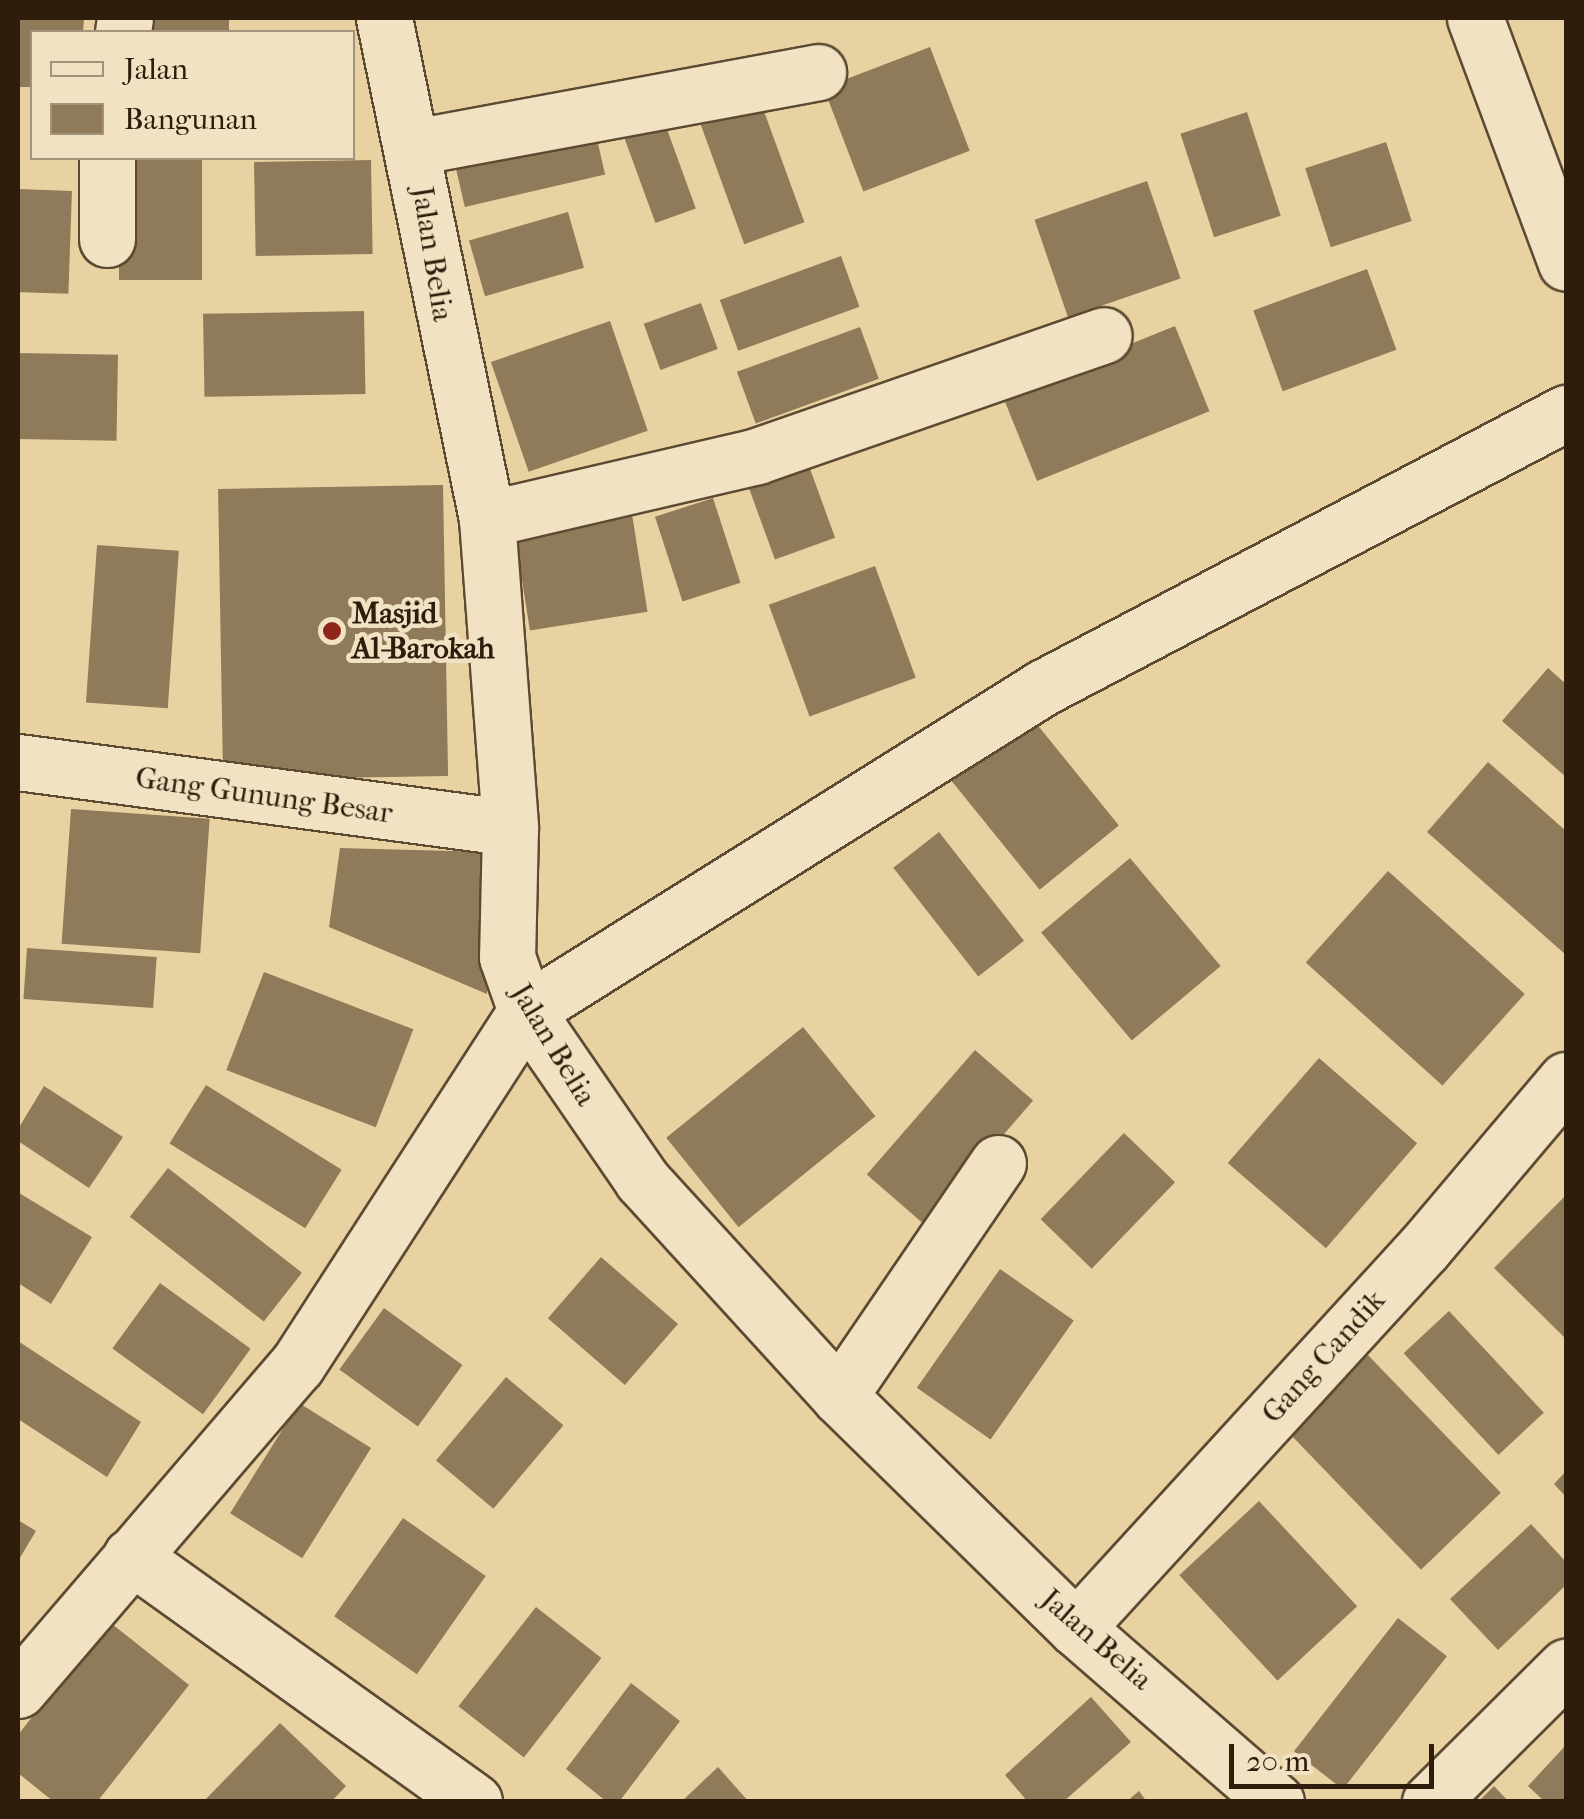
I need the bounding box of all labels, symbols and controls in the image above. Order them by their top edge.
legend [30,30,355,160]
text: Jalan [124,52,188,87]
text: Bangunan [124,102,257,137]
street label: Jalan Belia [404,184,460,324]
place label: Masjid Al-Barokah [352,596,495,666]
marker: Masjid Al-Barokah [321,620,343,642]
street label: Gang Gunung Besar [133,760,395,832]
street label: Jalan Belia [503,978,603,1112]
street label: Gang Candik [1255,1283,1393,1431]
street label: Jalan Belia [1033,1582,1159,1698]
scale bar [1234,1724,1439,1786]
text: 20 m [1246,1744,1309,1779]

